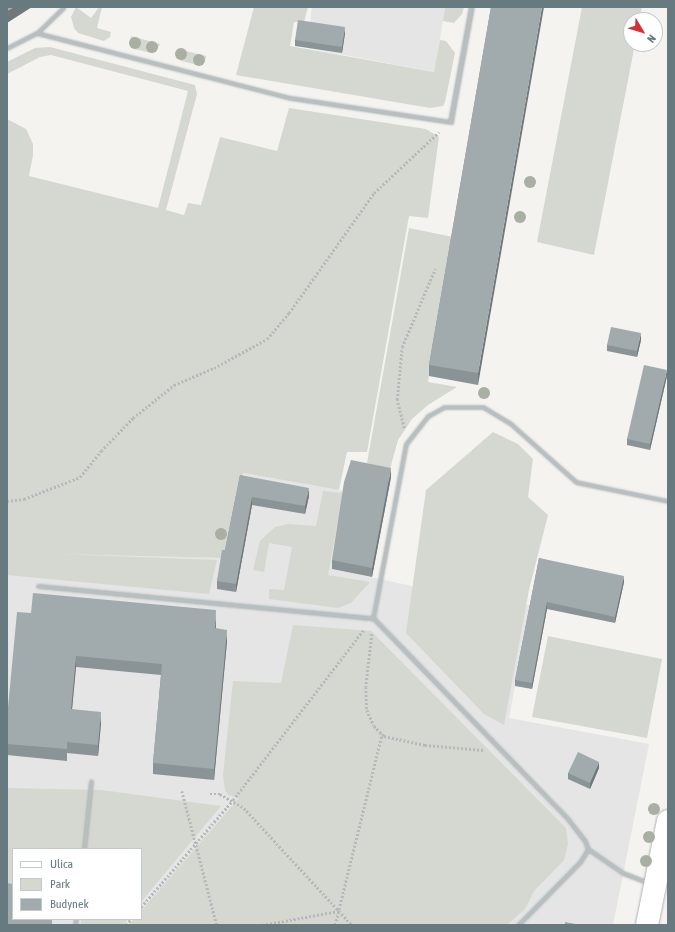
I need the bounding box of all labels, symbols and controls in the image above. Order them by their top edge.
north arrow [623,12,663,52]
text: N [645,33,658,45]
legend [12,848,142,920]
text: Ulica [50,857,73,871]
text: Park [50,877,70,891]
text: Budynek [50,897,89,911]

